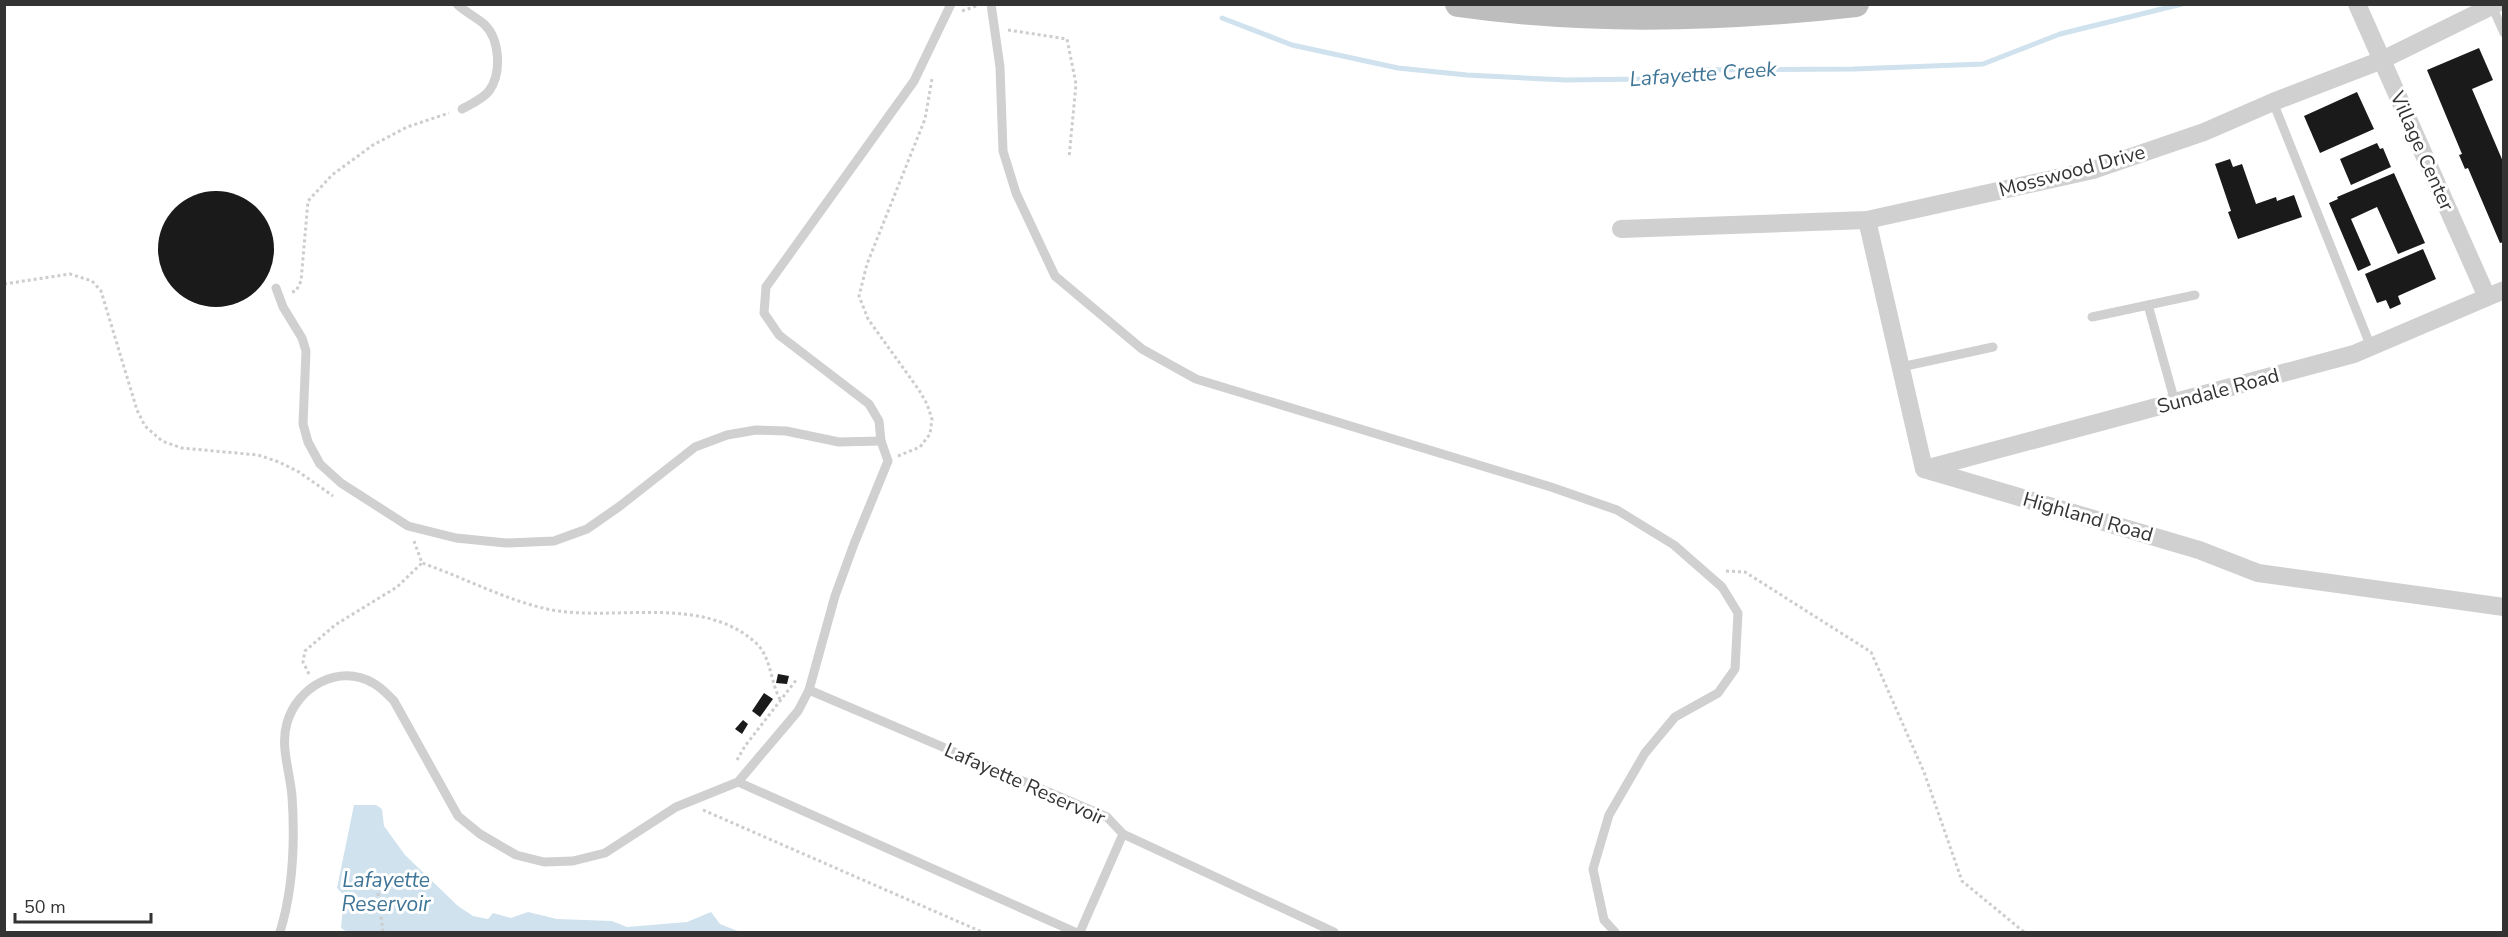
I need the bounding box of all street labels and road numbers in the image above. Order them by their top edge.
street label: Village Center [2383,86,2460,215]
street label: Mosswood Drive [1996,138,2148,204]
street label: Sundale Road [2154,362,2282,420]
street label: Highland Road [2020,486,2156,548]
street label: Lafayette Reservoir [940,736,1110,832]

